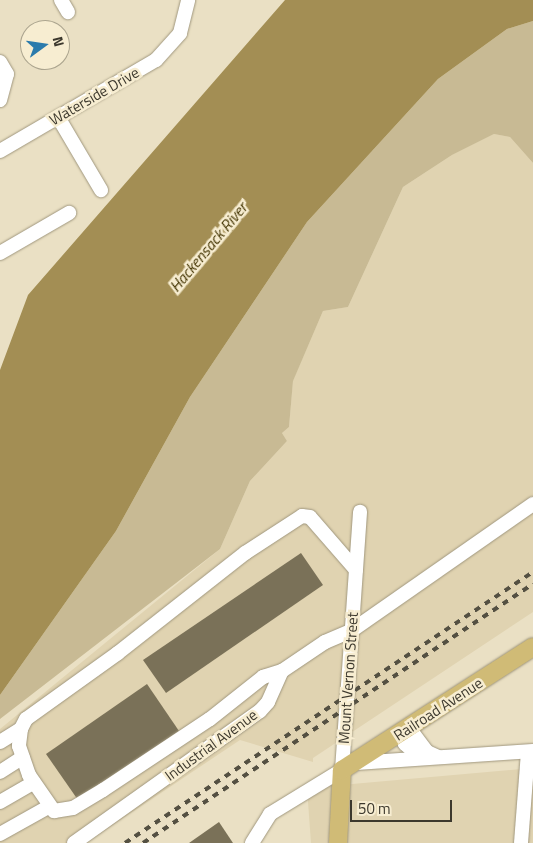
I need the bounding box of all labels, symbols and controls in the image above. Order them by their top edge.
north arrow [20,20,70,70]
text: N [48,34,70,49]
street label: Waterside Drive [46,63,142,129]
water label: Hackensack River [165,199,251,295]
street label: Mount Vernon Street [334,612,362,744]
street label: Railroad Avenue [390,674,486,744]
street label: Industrial Avenue [161,706,261,784]
scale bar [353,790,456,822]
text: 50 m [358,797,391,820]

